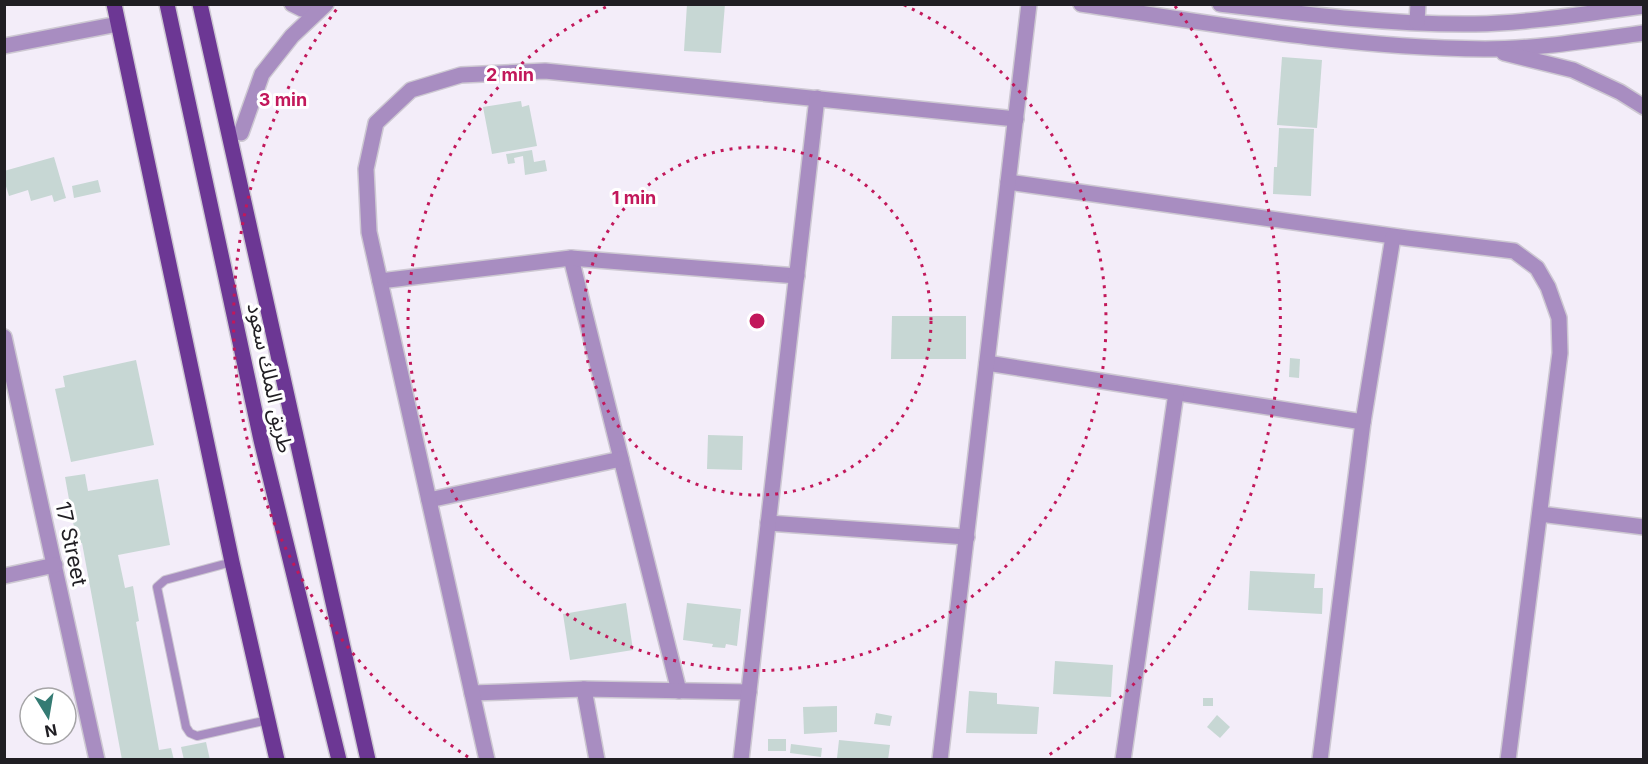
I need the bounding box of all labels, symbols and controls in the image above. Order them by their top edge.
text: 2 min [486,64,534,85]
text: 3 min [259,89,307,110]
text: 1 min [612,187,656,208]
street label: طريق الملك سعود [241,301,299,455]
centre of rings [747,311,767,331]
street label: 17 Street [50,499,93,588]
north arrow [18,686,78,746]
text: N [43,720,59,742]

